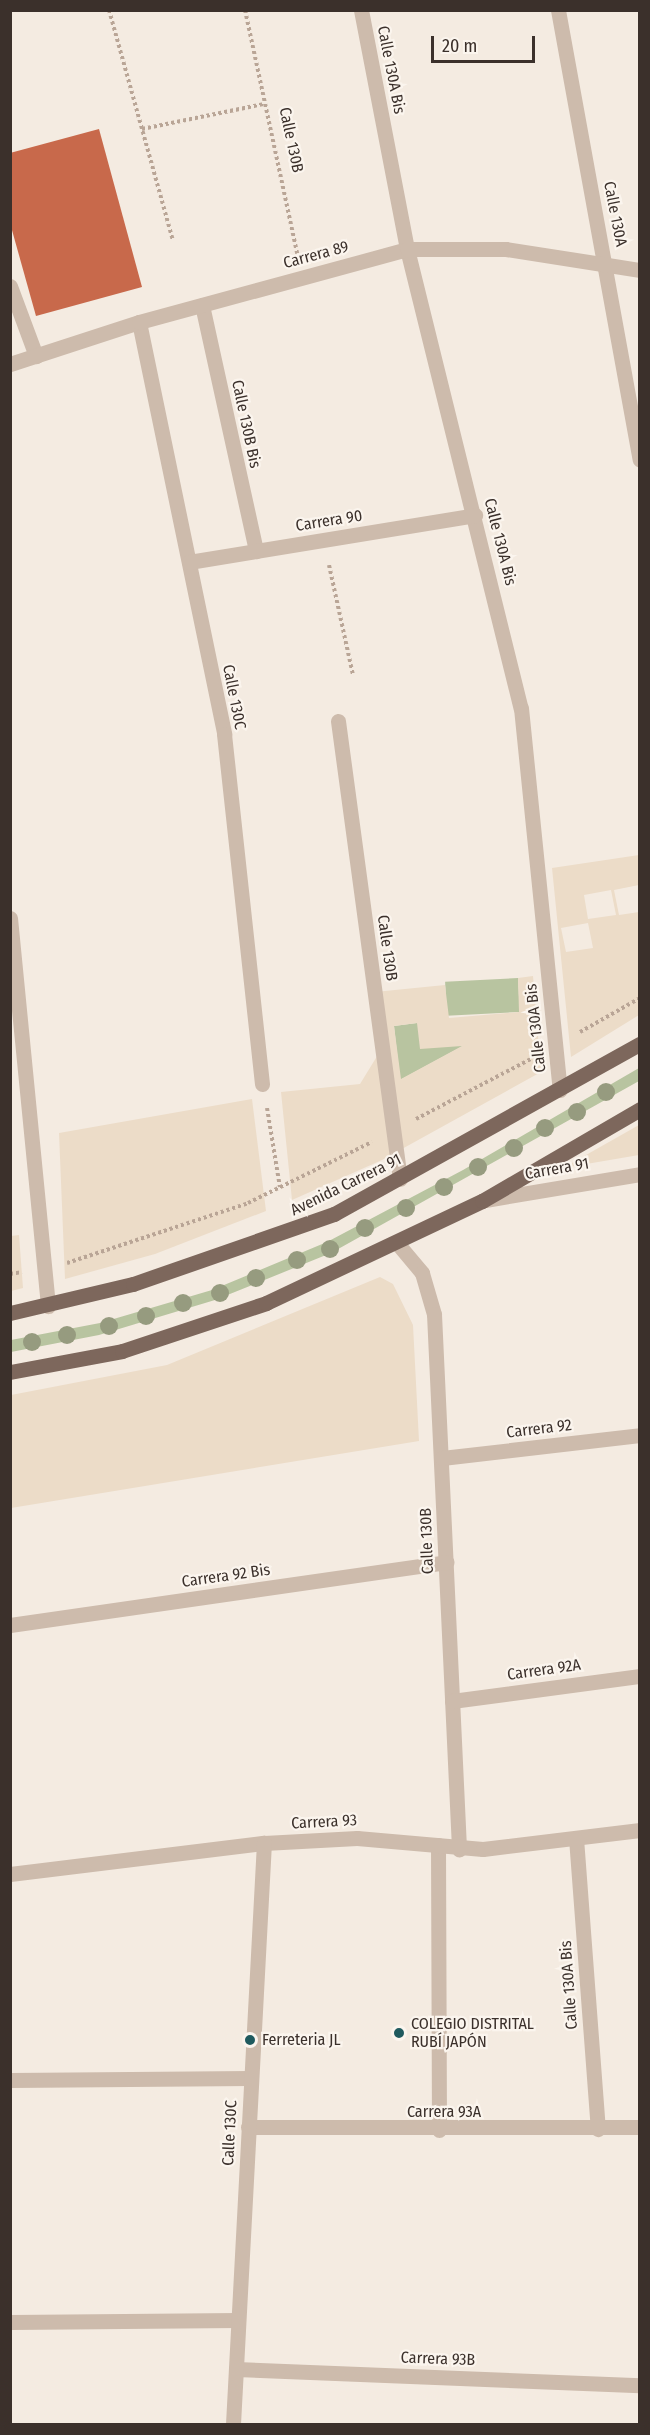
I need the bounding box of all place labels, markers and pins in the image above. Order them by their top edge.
place label: COLEGIO DISTRITAL RUBÍ JAPÓN [411,2014,534,2052]
marker: COLEGIO DISTRITAL RUBÍ JAPÓN [392,2026,406,2040]
place label: Ferreteria JL [262,2030,341,2050]
marker: Ferreteria JL [243,2033,257,2047]

